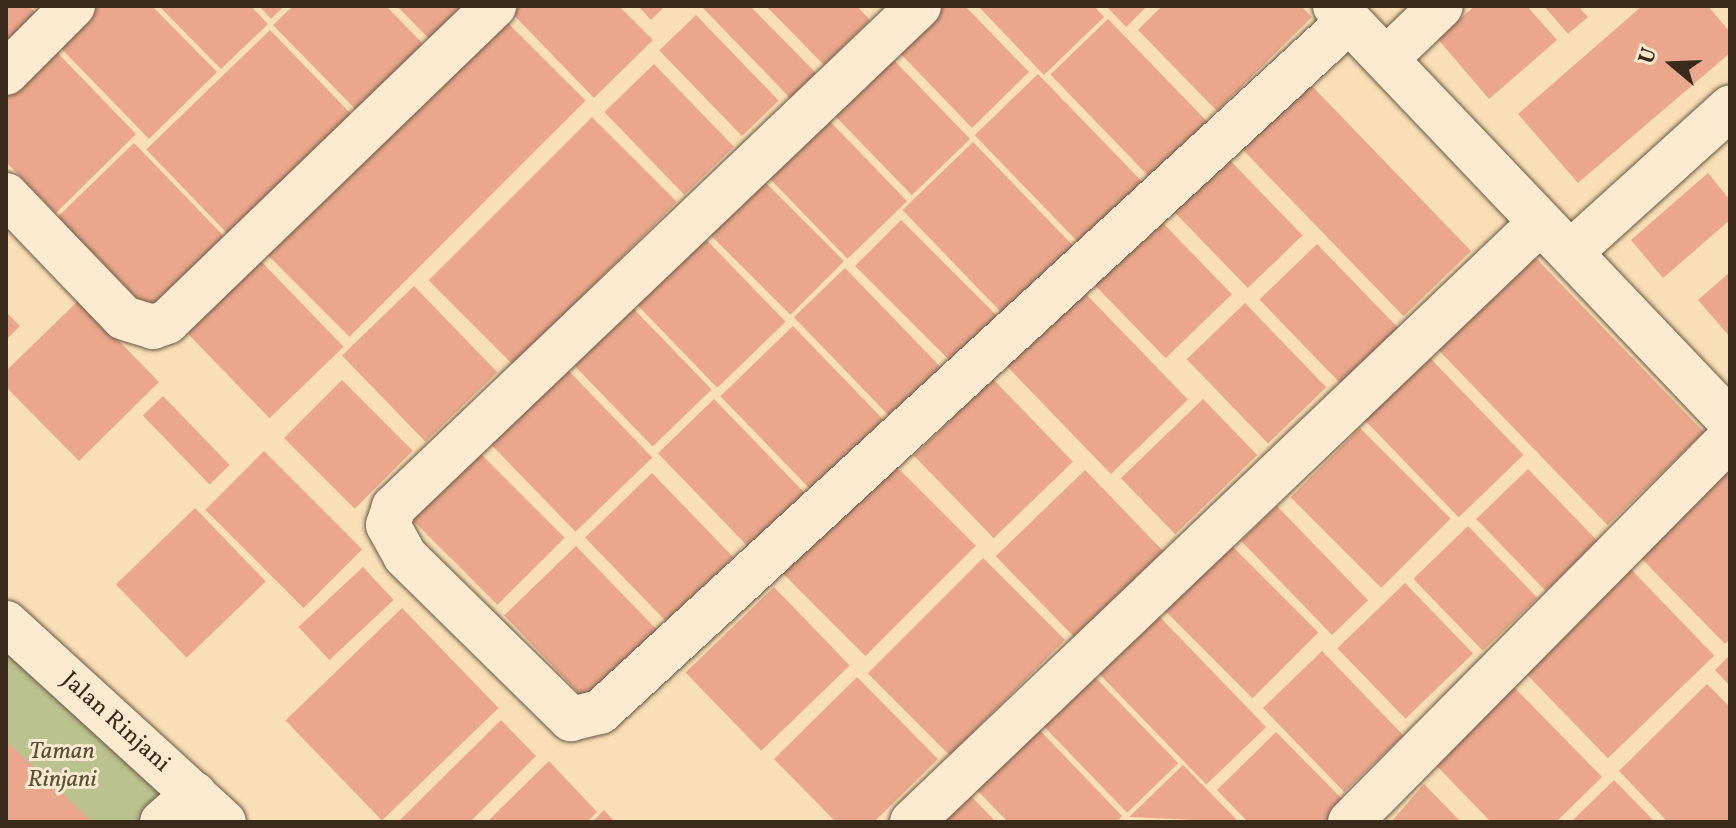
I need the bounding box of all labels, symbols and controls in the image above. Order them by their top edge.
north arrow [1632,24,1712,104]
text: U [1632,44,1666,68]
street label: Jalan Rinjani [55,667,175,779]
park label: Taman Rinjani [28,739,96,795]

